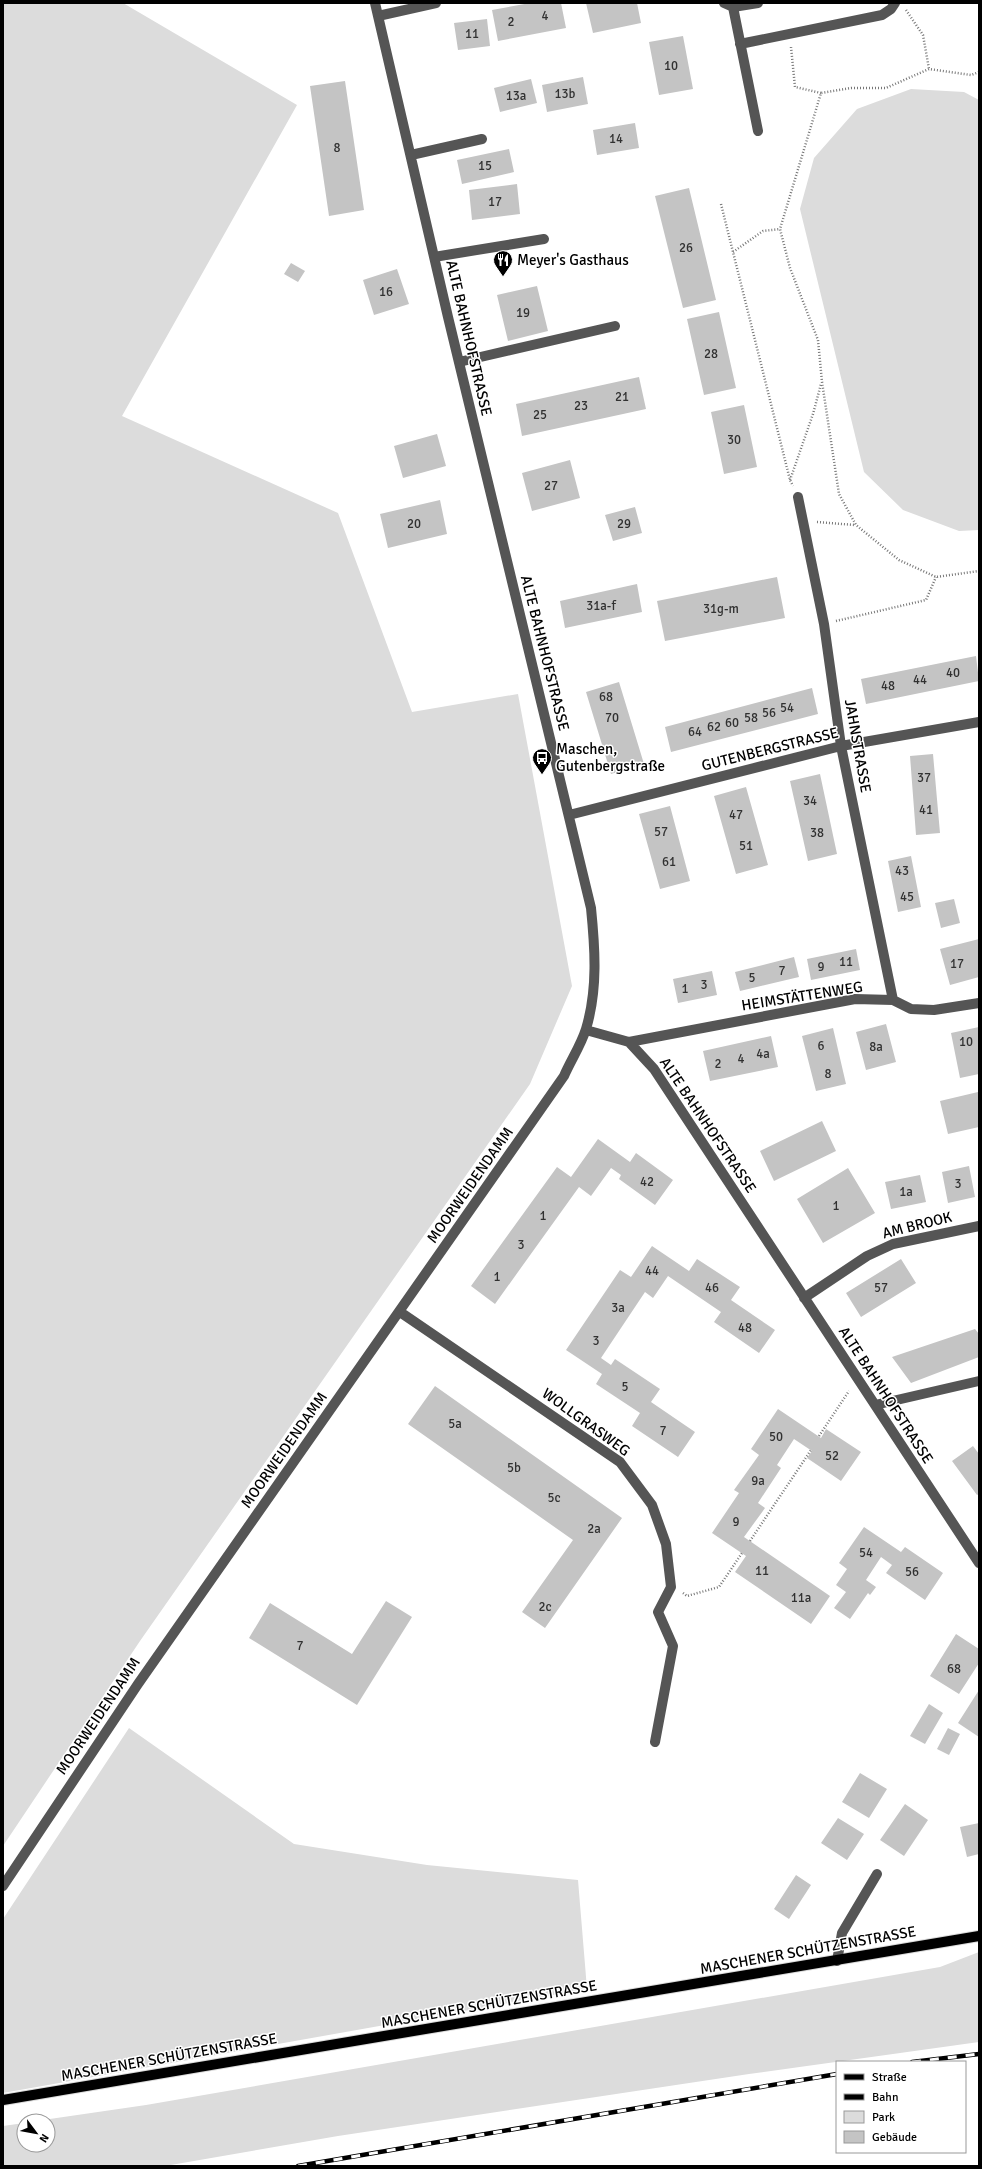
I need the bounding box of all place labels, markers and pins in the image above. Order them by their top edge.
restaurant icon: Meyer's Gasthaus [492,249,514,277]
place label: Meyer's Gasthaus [517,251,629,269]
place label: Maschen, Gutenbergstraße [556,740,665,775]
bus stop icon: Maschen, Gutenbergstraße [531,747,553,775]

